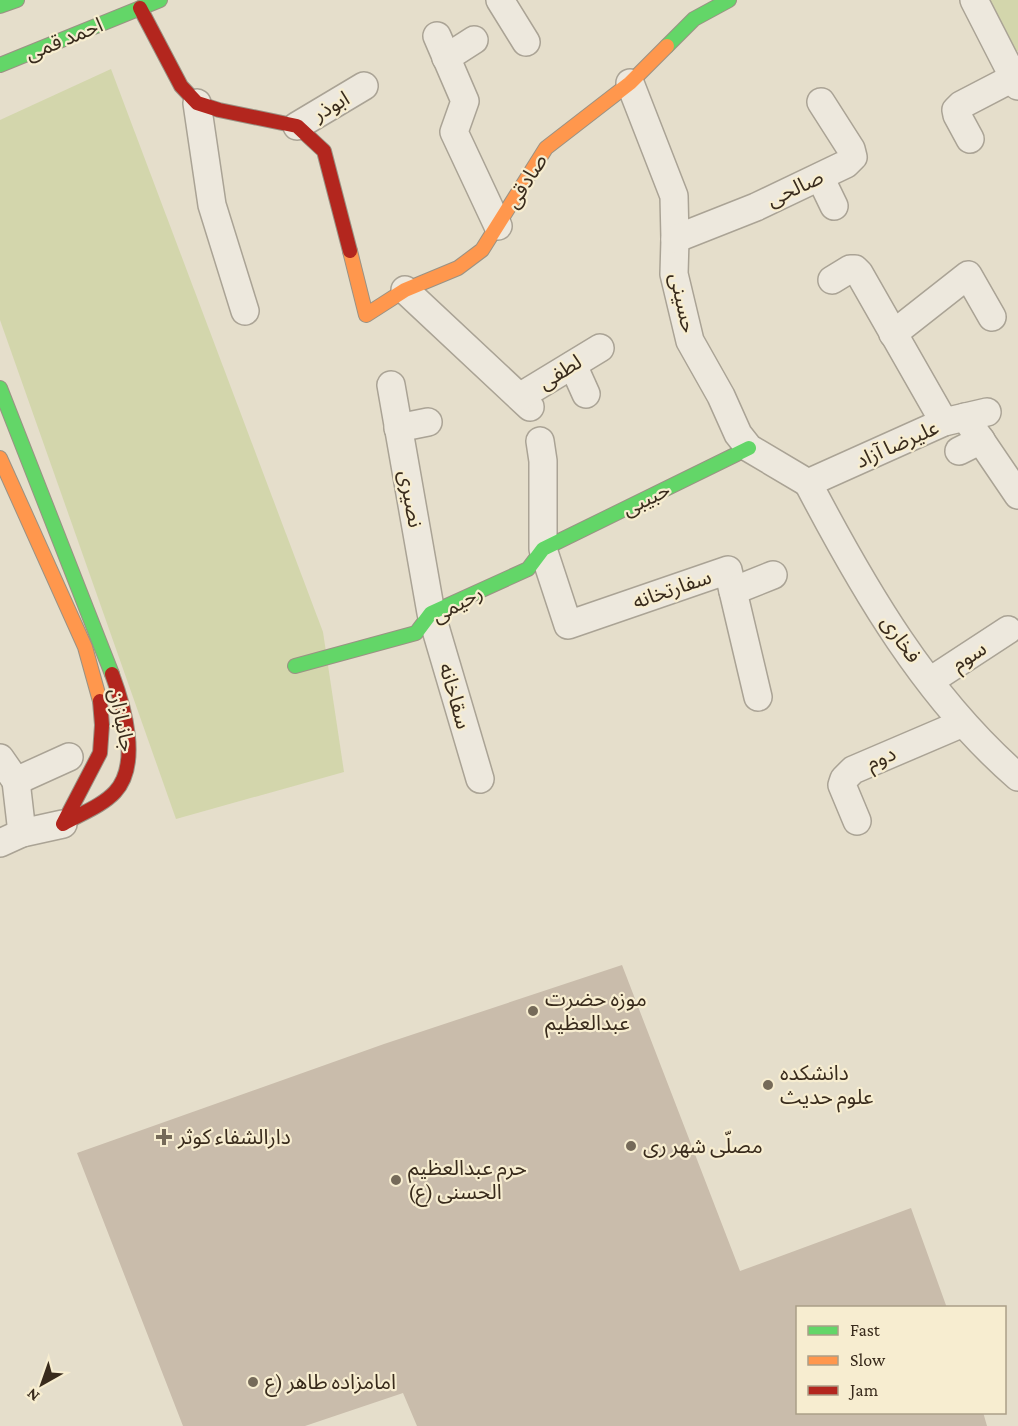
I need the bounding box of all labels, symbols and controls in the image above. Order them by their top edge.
street label: احمد قمی [22,13,106,65]
street label: ابوذر [308,86,354,126]
street label: صادقی [500,149,552,213]
street label: صالحی [763,165,827,211]
street label: حسینی [665,271,701,335]
street label: لطفی [534,350,586,394]
street label: علیرضا آزاد [852,415,942,473]
street label: نصیری [394,469,428,529]
street label: حبیبی [618,477,674,521]
street label: سفارتخانه [629,564,715,614]
street label: رحیمی [427,580,487,628]
street label: فخاری [876,611,926,667]
street label: سوم [947,636,993,679]
street label: سقاخانه [434,660,476,732]
street label: جانبازان [104,686,140,754]
street label: دوم [863,741,901,779]
place label: موزه حضرت عبدالعظیم [545,987,647,1038]
marker: موزه حضرت عبدالعظیم [526,1004,540,1018]
place label: دانشکده علوم حدیث [780,1061,874,1113]
marker: دانشکده علوم حدیث [761,1078,775,1092]
place label: دارالشفاء کوثر [177,1125,291,1149]
marker: دارالشفاء کوثر [155,1128,173,1146]
place label: مصلّی شهر ری [643,1130,763,1158]
marker: مصلّی شهر ری [624,1139,638,1153]
place label: حرم عبدالعظیم الحسنی (ع) [408,1156,527,1207]
marker: حرم عبدالعظیم الحسنی (ع) [389,1173,403,1187]
legend [796,1306,1006,1414]
text: Fast [850,1320,881,1340]
text: Slow [850,1350,886,1370]
north arrow [12,1354,72,1414]
place label: امامزاده طاهر (ع [265,1370,396,1397]
marker: امامزاده طاهر (ع [246,1375,260,1389]
text: Jam [848,1380,879,1400]
text: N [23,1385,42,1405]

